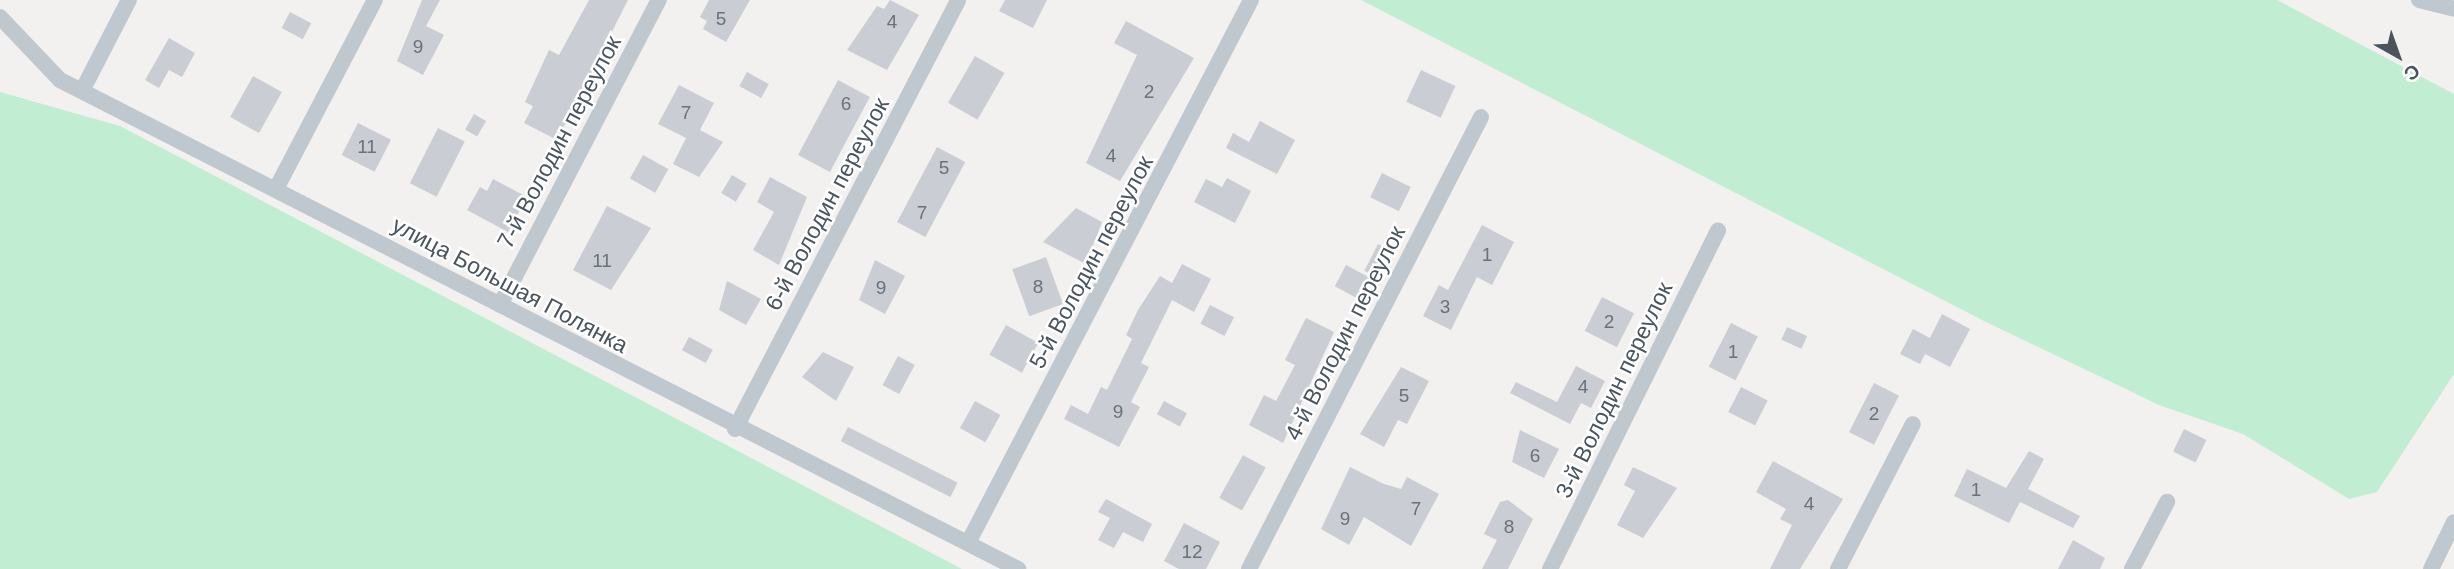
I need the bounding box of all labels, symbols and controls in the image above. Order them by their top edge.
house number: 5 [716,8,726,30]
house number: 4 [887,11,897,33]
north arrow [2363,21,2433,91]
street label: 7-й Володин переулок [491,31,627,253]
house number: 9 [413,36,423,58]
text: С [2400,60,2424,85]
house number: 2 [1144,81,1154,103]
street label: 6-й Володин переулок [759,93,895,315]
house number: 6 [841,93,851,115]
house number: 7 [681,102,691,124]
house number: 11 [357,136,377,158]
house number: 4 [1106,145,1116,167]
street label: 5-й Володин переулок [1023,151,1159,373]
house number: 5 [939,157,949,179]
house number: 7 [917,202,927,224]
street label: улица Большая Полянка [387,211,633,359]
street label: 4-й Володин переулок [1279,221,1411,445]
house number: 1 [1482,244,1492,266]
house number: 11 [592,250,612,272]
house number: 8 [1033,276,1043,298]
house number: 9 [876,277,886,299]
street label: 3-й Володин переулок [1550,278,1678,502]
house number: 3 [1440,296,1450,318]
house number: 2 [1604,311,1614,333]
house number: 1 [1728,341,1738,363]
house number: 4 [1578,376,1588,398]
house number: 5 [1399,385,1409,407]
house number: 9 [1113,401,1123,423]
house number: 2 [1869,403,1879,425]
house number: 6 [1530,445,1540,467]
house number: 1 [1971,479,1981,501]
house number: 4 [1804,493,1814,515]
house number: 7 [1411,498,1421,520]
house number: 9 [1340,508,1350,530]
house number: 8 [1504,516,1514,538]
house number: 12 [1181,541,1203,563]

